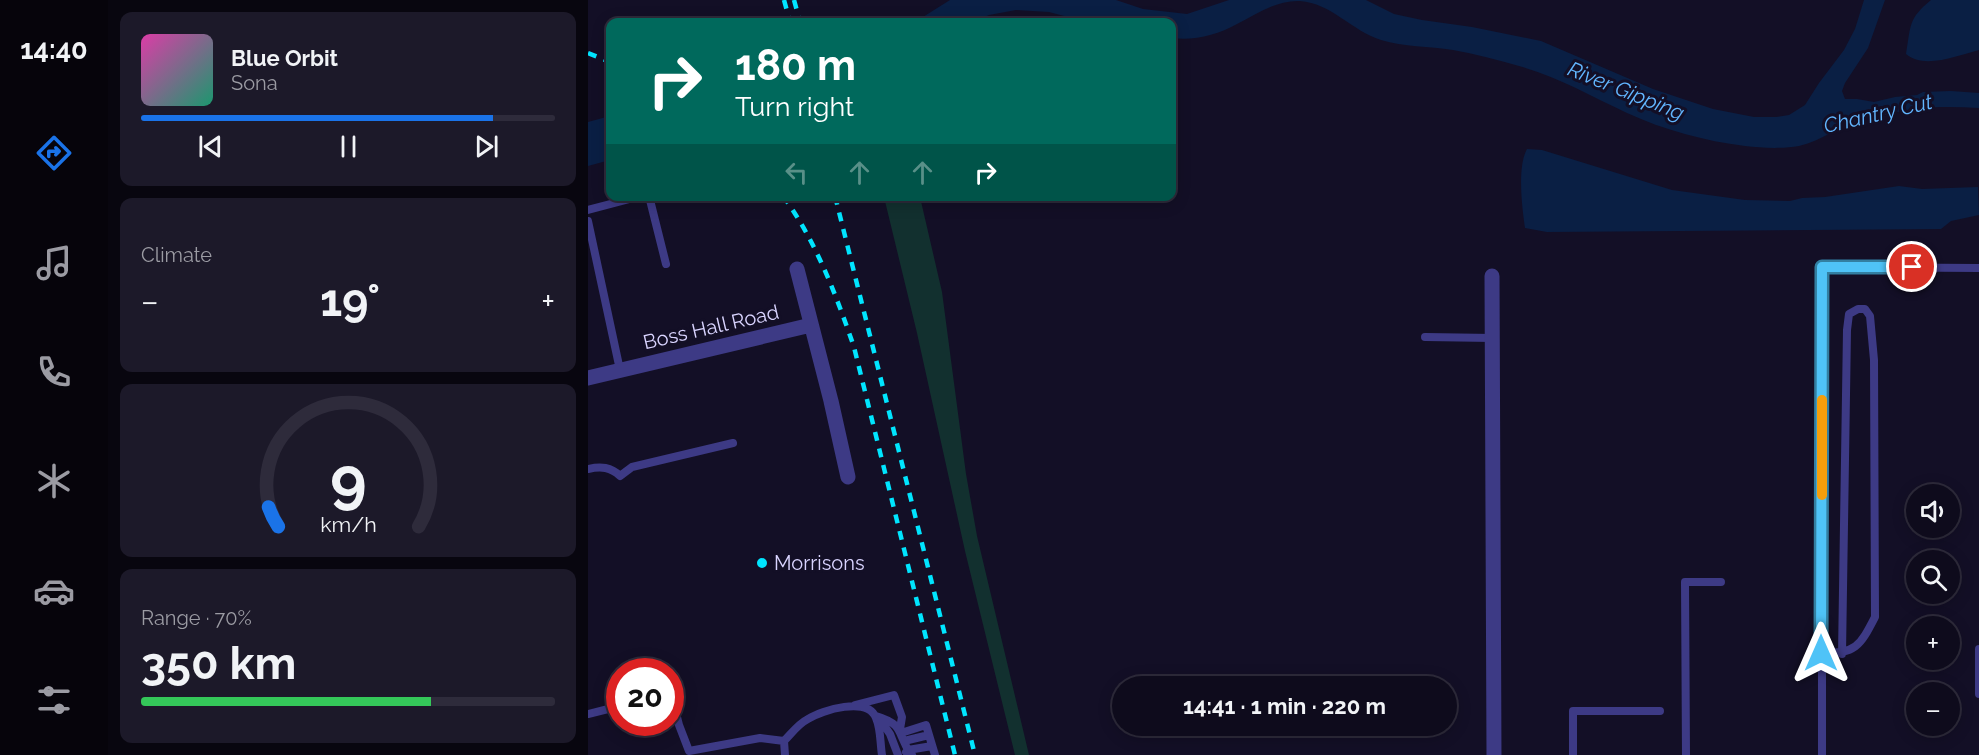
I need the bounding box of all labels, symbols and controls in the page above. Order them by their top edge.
text: 14:40 [20,34,88,65]
text: 180 m [735,41,856,90]
icon: right [636,42,714,120]
text: Blue Orbit [231,45,338,71]
water label: River Gipping [1564,56,1688,125]
text: Sona [231,71,278,95]
water label: Chantry Cut [1821,89,1935,138]
text: Turn right [735,91,854,122]
icon: previous [194,130,227,163]
icon: pause [332,130,365,163]
icon: next [470,130,503,163]
icon: directions [33,132,75,174]
icon: left [780,156,813,189]
icon: ahead [843,156,876,189]
icon: ahead [906,156,939,189]
icon: right [969,156,1002,189]
pin [1886,241,1937,292]
icon: music [33,242,75,284]
text: Climate [141,243,212,267]
icon: arrive [1895,250,1928,283]
text: 19° [320,274,380,327]
text: − [141,282,159,321]
text: + [541,282,555,321]
street label: Boss Hall Road [641,300,781,354]
icon: phone [33,351,75,393]
text: 9 [330,443,366,517]
icon: climate [33,460,75,502]
map controls [1906,484,1960,736]
button: sound [1906,484,1960,538]
text: km/h [320,513,376,538]
button: search [1906,550,1960,604]
place label: Morrisons [774,551,865,575]
marker: Morrisons [755,556,769,570]
icon: car [33,570,75,612]
text: Range · 70% [141,606,252,630]
button: + [1906,616,1960,670]
position arrow [1789,621,1853,685]
text: 350 km [141,637,296,690]
speed limit sign: 20 [606,658,684,736]
icon: filters [33,679,75,721]
button: − [1906,682,1960,736]
text: 14:41 · 1 min · 220 m [1183,693,1386,719]

